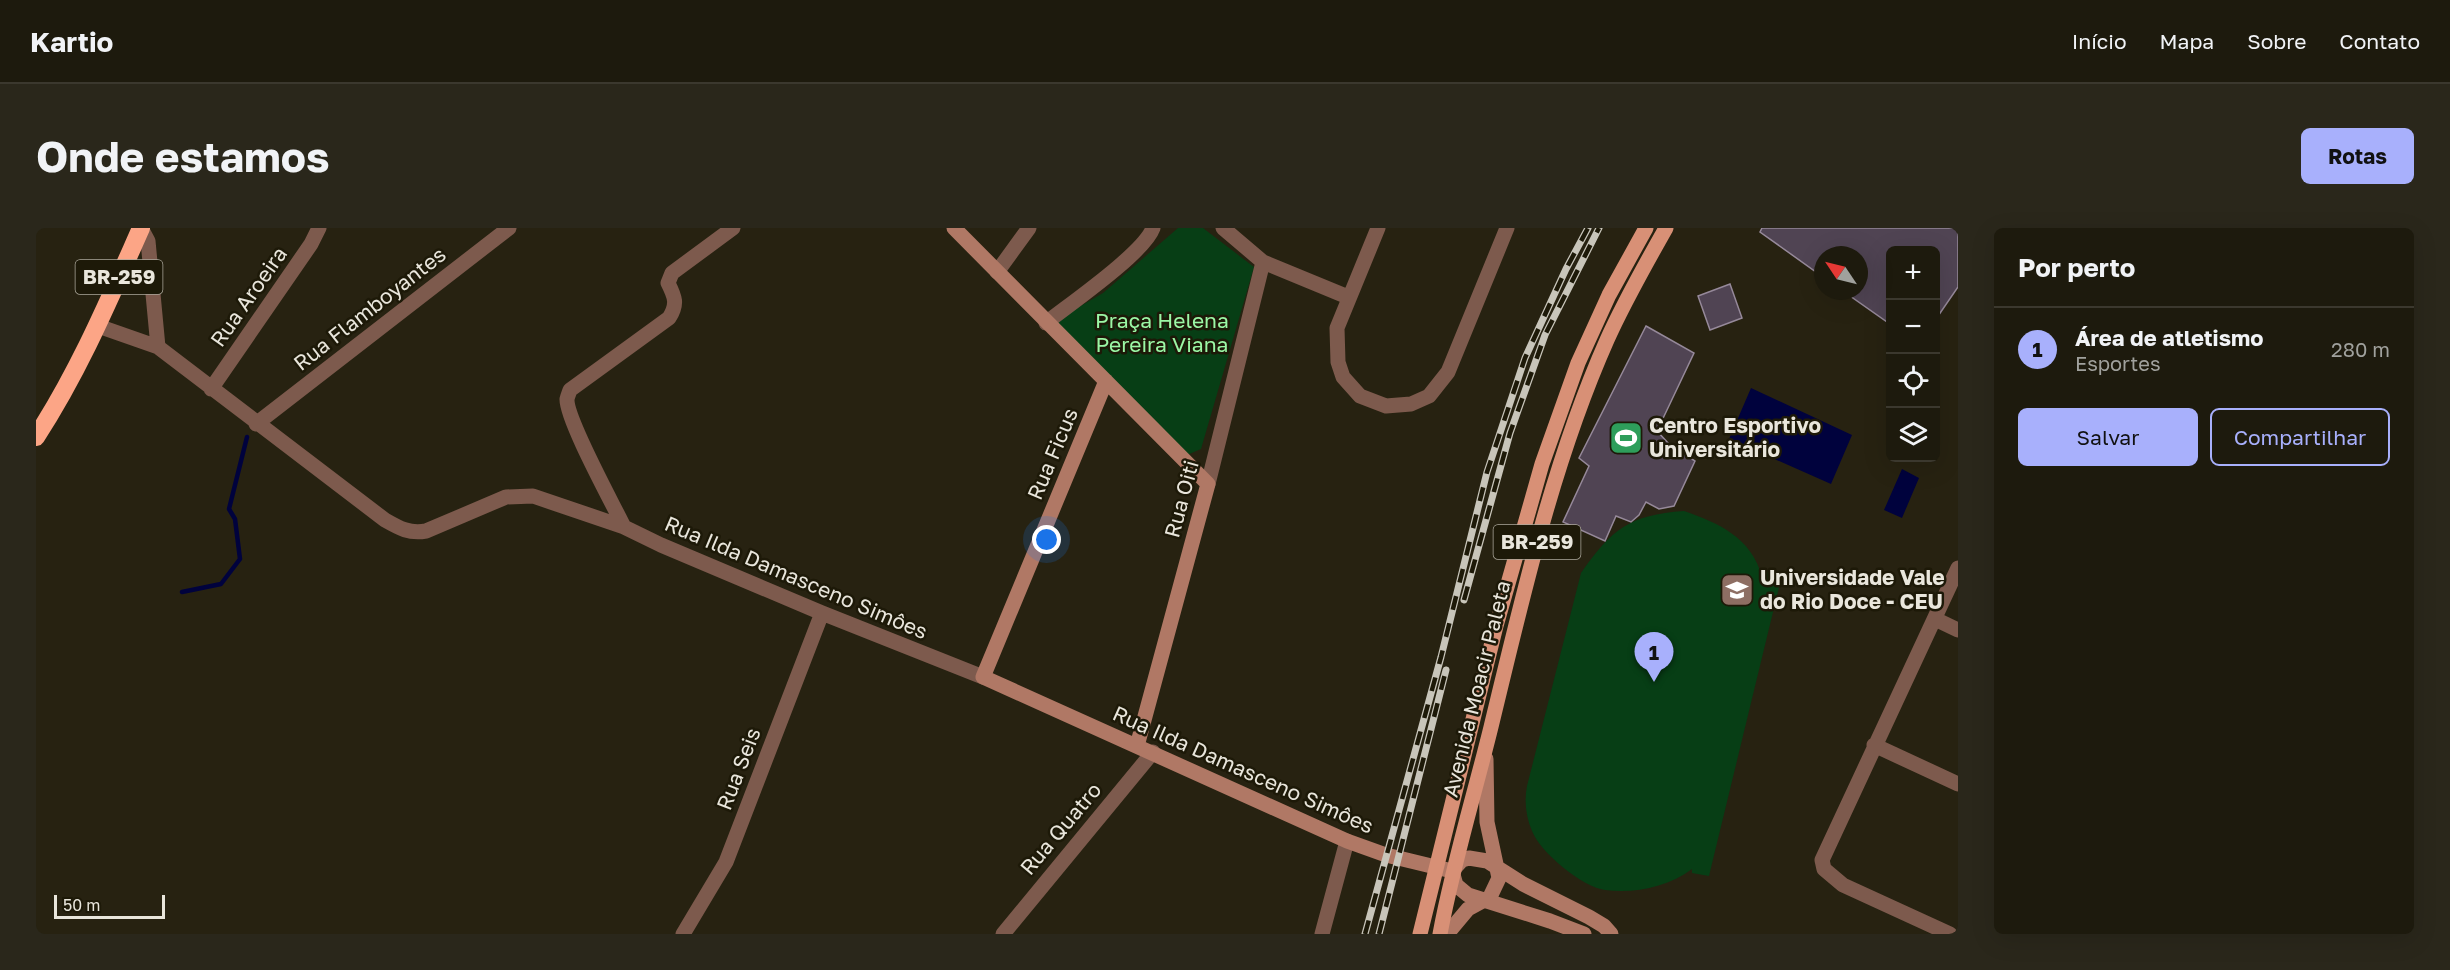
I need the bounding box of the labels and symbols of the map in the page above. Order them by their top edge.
street label: Rua Aroeira [204,241,292,351]
street label: Rua Flamboyantes [288,241,451,376]
north arrow [1814,246,1868,300]
road number: BR-259 [76,260,163,294]
park label: Praça Helena Pereira Viana [1095,307,1229,357]
street label: Rua Ficus [1021,404,1083,503]
place label: Centro Esportivo Universitário [1649,412,1821,462]
sports icon: Centro Esportivo Universitário [1608,420,1644,456]
street label: Rua Oiti [1158,457,1204,540]
street label: Rua Ilda Damasceno Simôes [661,510,932,644]
your location [1032,525,1061,554]
road number: BR-259 [1494,525,1580,559]
place label: Universidade Vale do Rio Doce - CEU [1760,564,1945,614]
school or university icon: Universidade Vale do Rio Doce - CEU [1719,572,1755,608]
street label: Avenida Moacir Paleta [1437,578,1516,800]
pin: 1 [1634,632,1674,682]
street label: Rua Ilda Damasceno Simôes [1109,700,1378,838]
street label: Rua Seis [711,724,766,813]
street label: Rua Quatro [1014,777,1106,880]
scale bar [54,892,165,920]

